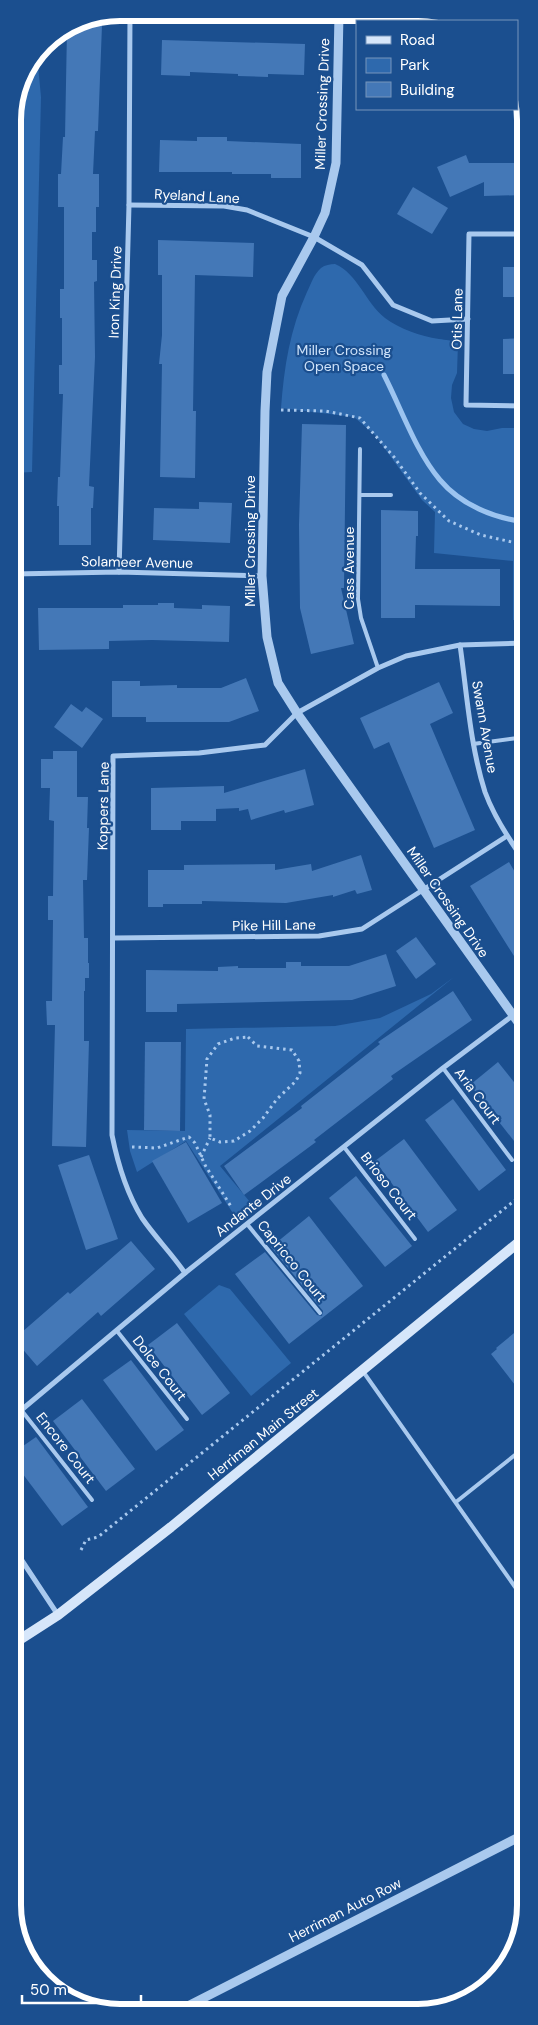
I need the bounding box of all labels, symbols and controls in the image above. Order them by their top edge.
legend [356,20,518,110]
text: Road [400,30,435,50]
street label: Miller Crossing Drive [311,38,333,170]
text: Park [400,55,430,75]
text: Building [400,80,455,100]
street label: Ryeland Lane [154,185,240,207]
street label: Iron King Drive [104,245,126,339]
street label: Otis Lane [447,288,467,350]
park label: Miller Crossing Open Space [297,341,392,375]
street label: Miller Crossing Drive [241,475,259,607]
street label: Cass Avenue [340,526,358,610]
street label: Solameer Avenue [81,552,193,572]
street label: Swann Avenue [468,679,502,775]
street label: Koppers Lane [93,762,113,850]
street label: Miller Crossing Drive [403,843,493,961]
street label: Pike Hill Lane [232,915,316,935]
street label: Aria Court [451,1064,505,1128]
street label: Brioso Court [357,1148,421,1224]
street label: Andante Drive [211,1170,295,1240]
street label: Capricco Court [254,1216,330,1306]
street label: Dolce Court [129,1332,191,1404]
street label: Herriman Main Street [204,1384,322,1484]
street label: Encore Court [32,1409,100,1487]
street label: Herriman Auto Row [286,1874,405,1946]
scale bar [22,1972,141,2004]
text: 50 m [30,1980,67,2000]

